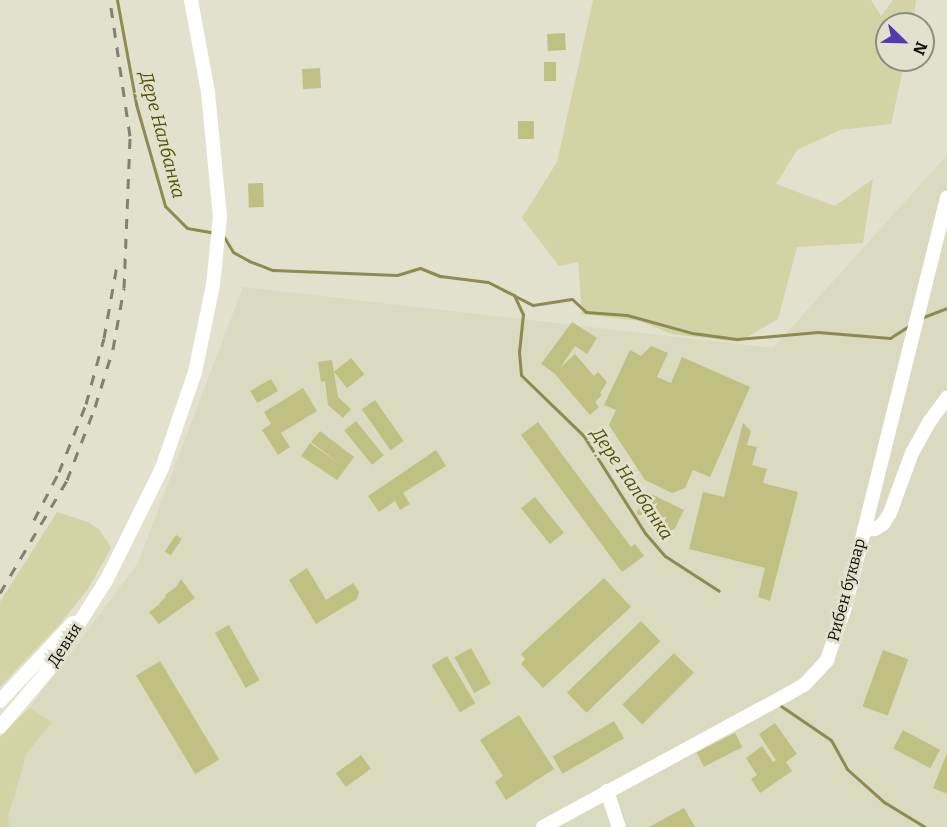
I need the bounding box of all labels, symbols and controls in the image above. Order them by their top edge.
north arrow [875,12,935,72]
text: N [909,39,931,58]
water label: Дере Налбанка [135,69,189,201]
water label: Дере Налбанка [587,424,677,544]
street label: Рибен буквар [824,536,870,644]
street label: Девня [44,620,86,670]

